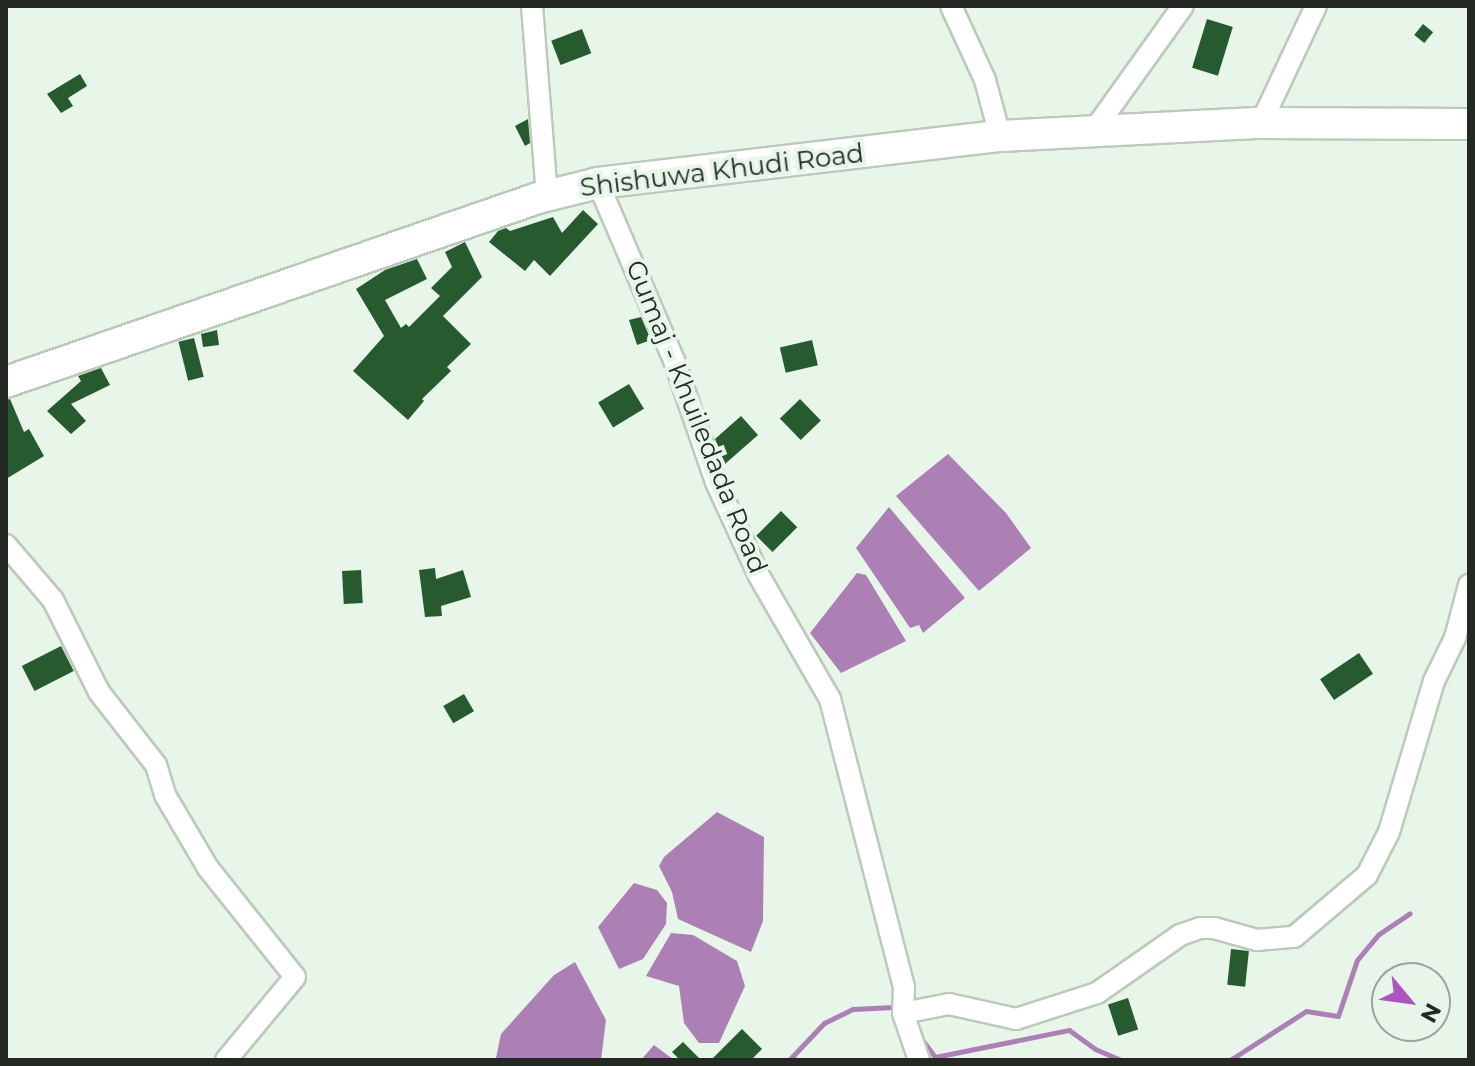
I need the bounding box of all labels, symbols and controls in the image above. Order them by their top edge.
street label: Shishuwa Khudi Road [578,138,866,204]
street label: Gumaj - Khuiledada Road [619,256,773,578]
north arrow [1371,962,1451,1042]
text: N [1415,999,1447,1027]

